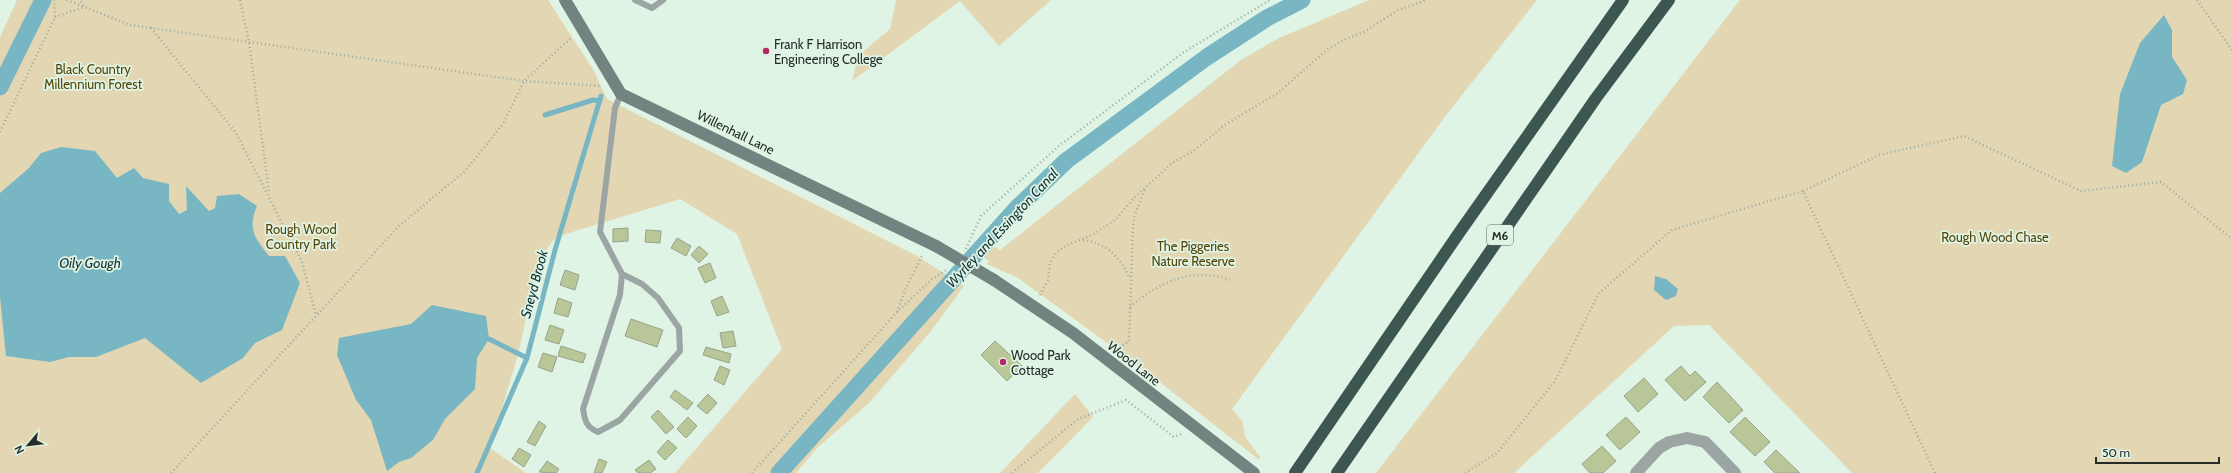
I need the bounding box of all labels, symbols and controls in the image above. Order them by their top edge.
place label: Frank F Harrison Engineering College [774,36,883,67]
marker: Frank F Harrison Engineering College [761,46,771,56]
park label: Black Country Millennium Forest [44,61,143,92]
street label: Willenhall Lane [695,106,778,158]
water label: Wyrley and Essington Canal [942,164,1062,291]
park label: Rough Wood Country Park [265,221,337,252]
road number: M6 [1487,225,1513,245]
park label: Rough Wood Chase [1941,229,2049,245]
park label: The Piggeries Nature Reserve [1151,238,1235,269]
water label: Sneyd Brook [516,247,552,320]
water label: Oily Gough [59,254,121,272]
street label: Wood Lane [1104,337,1164,389]
place label: Wood Park Cottage [1011,347,1071,378]
marker: Wood Park Cottage [998,357,1008,367]
north arrow [8,425,48,465]
scale bar [2096,439,2219,465]
text: N [11,443,27,456]
text: 50 m [2102,445,2130,460]

